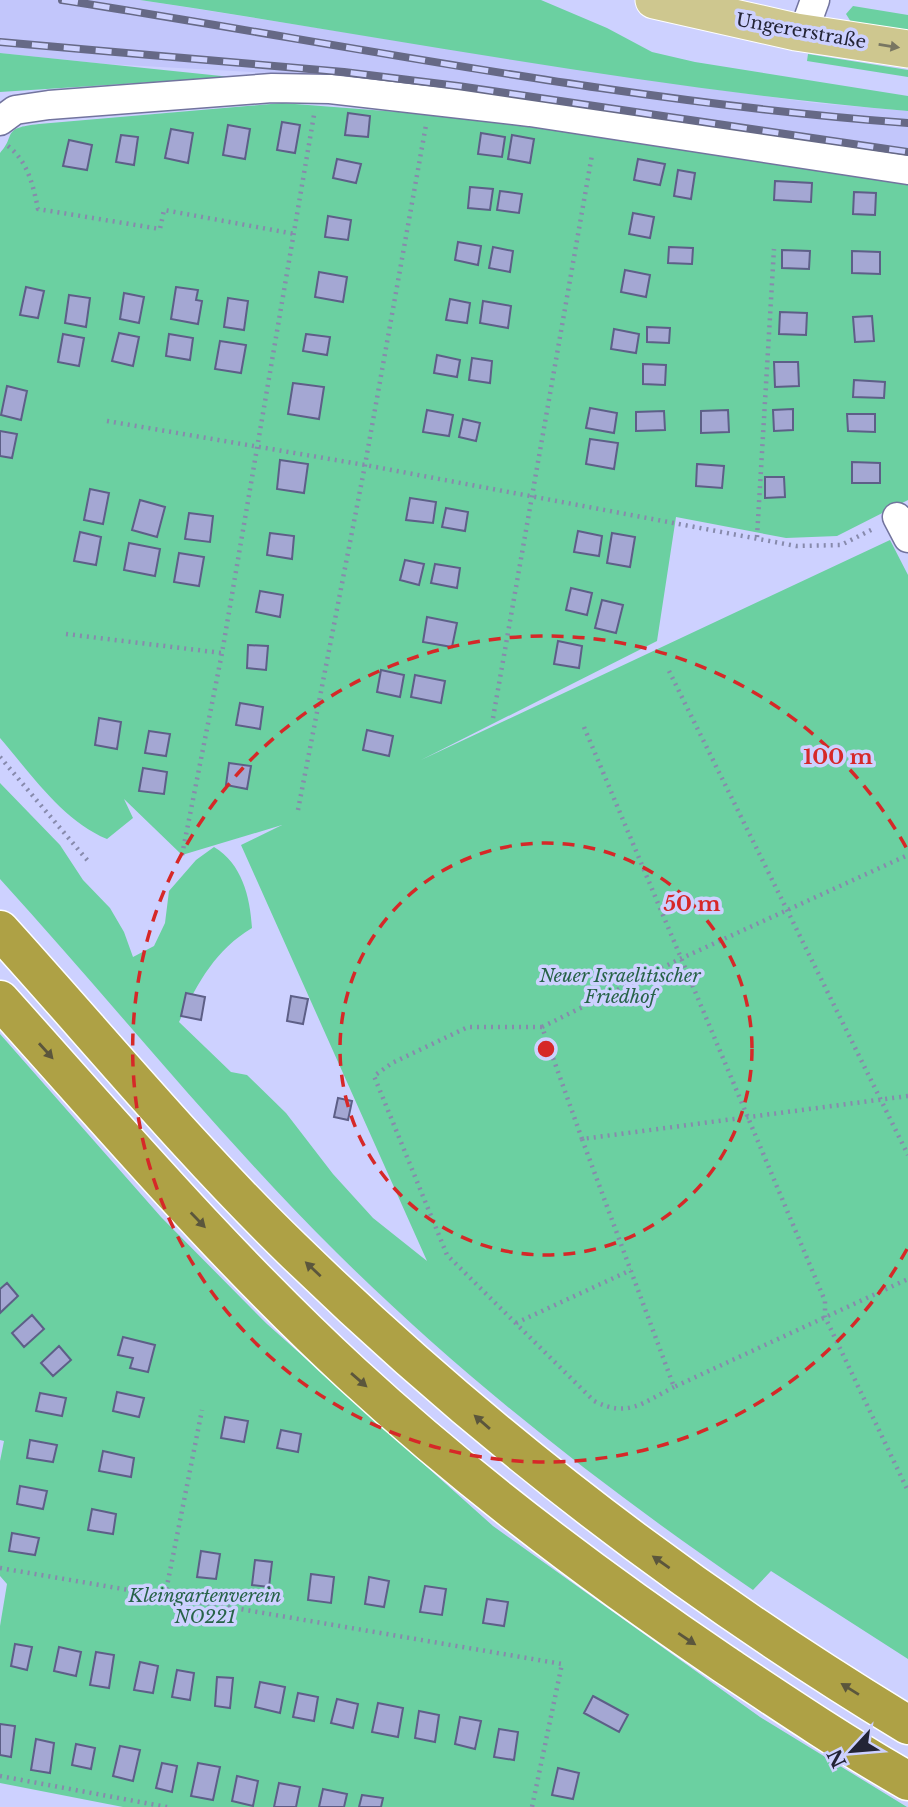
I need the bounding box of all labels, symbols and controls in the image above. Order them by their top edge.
street label: Ungererstraße [734,9,868,53]
one-way arrow [878,41,900,52]
text: 100 m [803,744,873,770]
text: 50 m [663,891,721,917]
park label: Neuer Israelitischer Friedhof [538,965,701,1008]
centre of rings [534,1037,558,1061]
one-way arrow [37,1042,53,1059]
one-way arrow [190,1211,206,1228]
one-way arrow [305,1262,322,1278]
one-way arrow [350,1372,368,1388]
one-way arrow [473,1414,491,1430]
one-way arrow [652,1555,670,1569]
park label: Kleingartenverein NO221 [128,1585,281,1628]
one-way arrow [678,1632,697,1645]
one-way arrow [840,1682,860,1695]
north arrow [817,1716,887,1786]
text: N [823,1745,851,1771]

